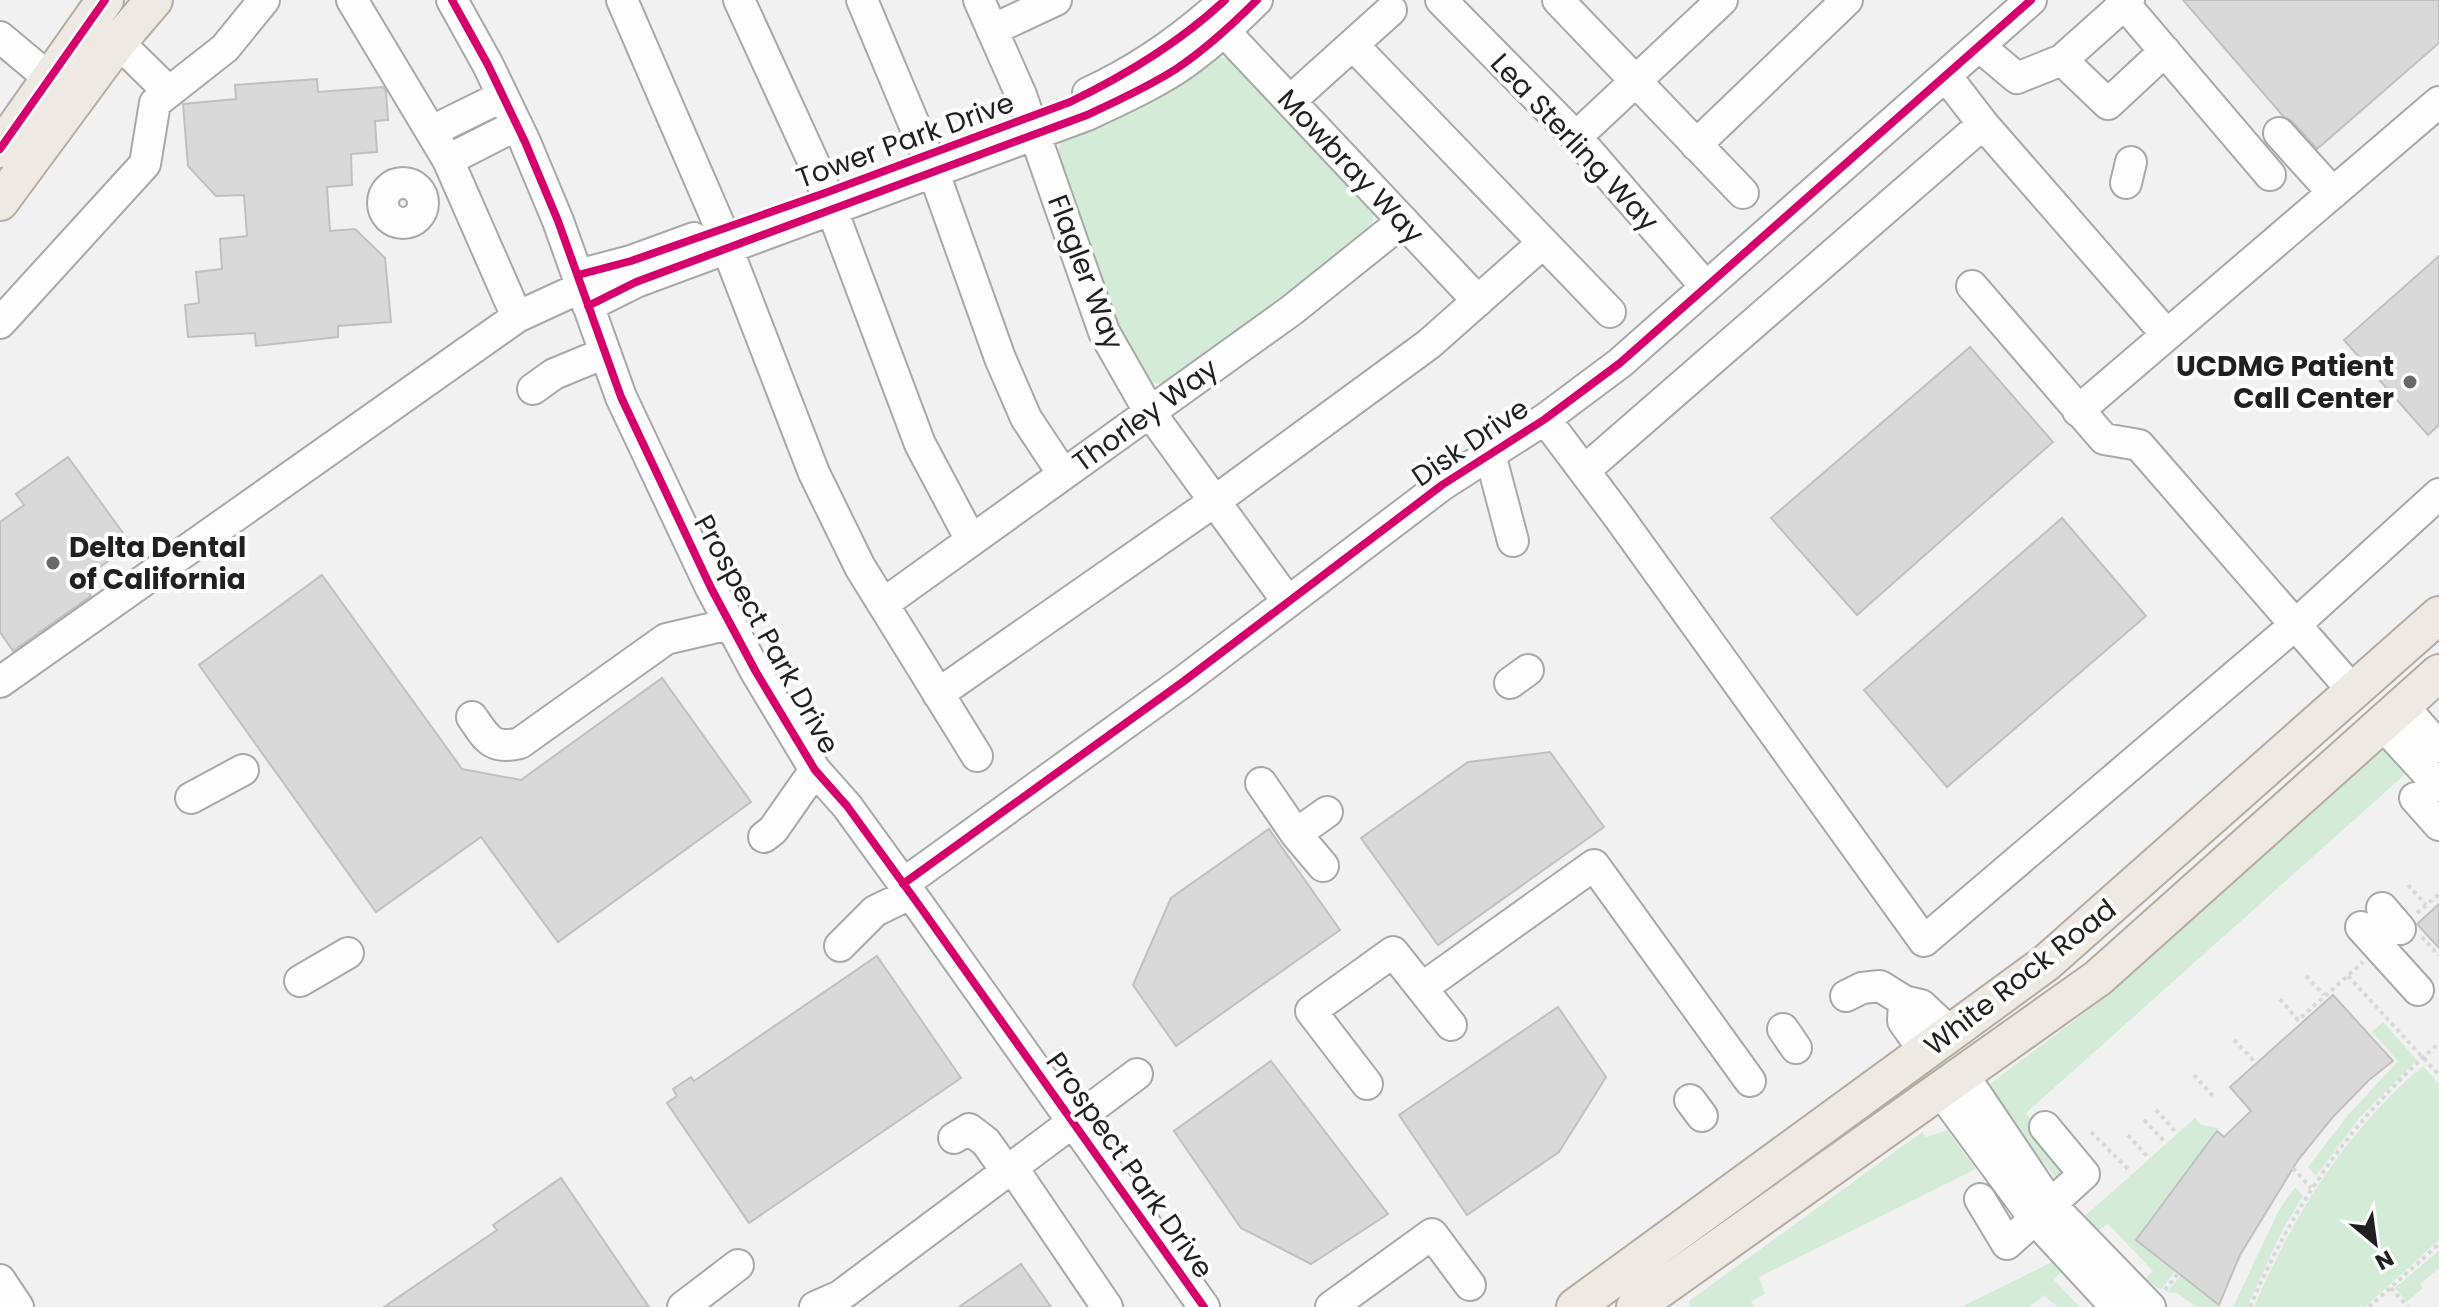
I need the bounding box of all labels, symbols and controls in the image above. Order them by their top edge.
street label: Lea Sterling Way [1482,45,1668,240]
street label: Mowbray Way [1269,80,1433,252]
street label: Tower Park Drive [791,83,1019,198]
street label: Flagler Way [1038,189,1133,355]
place label: UCDMG Patient Call Center [2176,347,2394,418]
street label: Thorley Way [1065,349,1226,481]
marker: UCDMG Patient Call Center [2401,373,2419,391]
street label: Disk Drive [1404,389,1536,496]
street label: Prospect Park Drive [685,508,849,761]
place label: Delta Dental of California [69,528,246,599]
marker: Delta Dental of California [44,554,62,572]
street label: White Rock Road [1916,890,2124,1065]
street label: Prospect Park Drive [1037,1044,1222,1286]
north arrow [2335,1203,2415,1283]
text: N [2370,1242,2399,1278]

